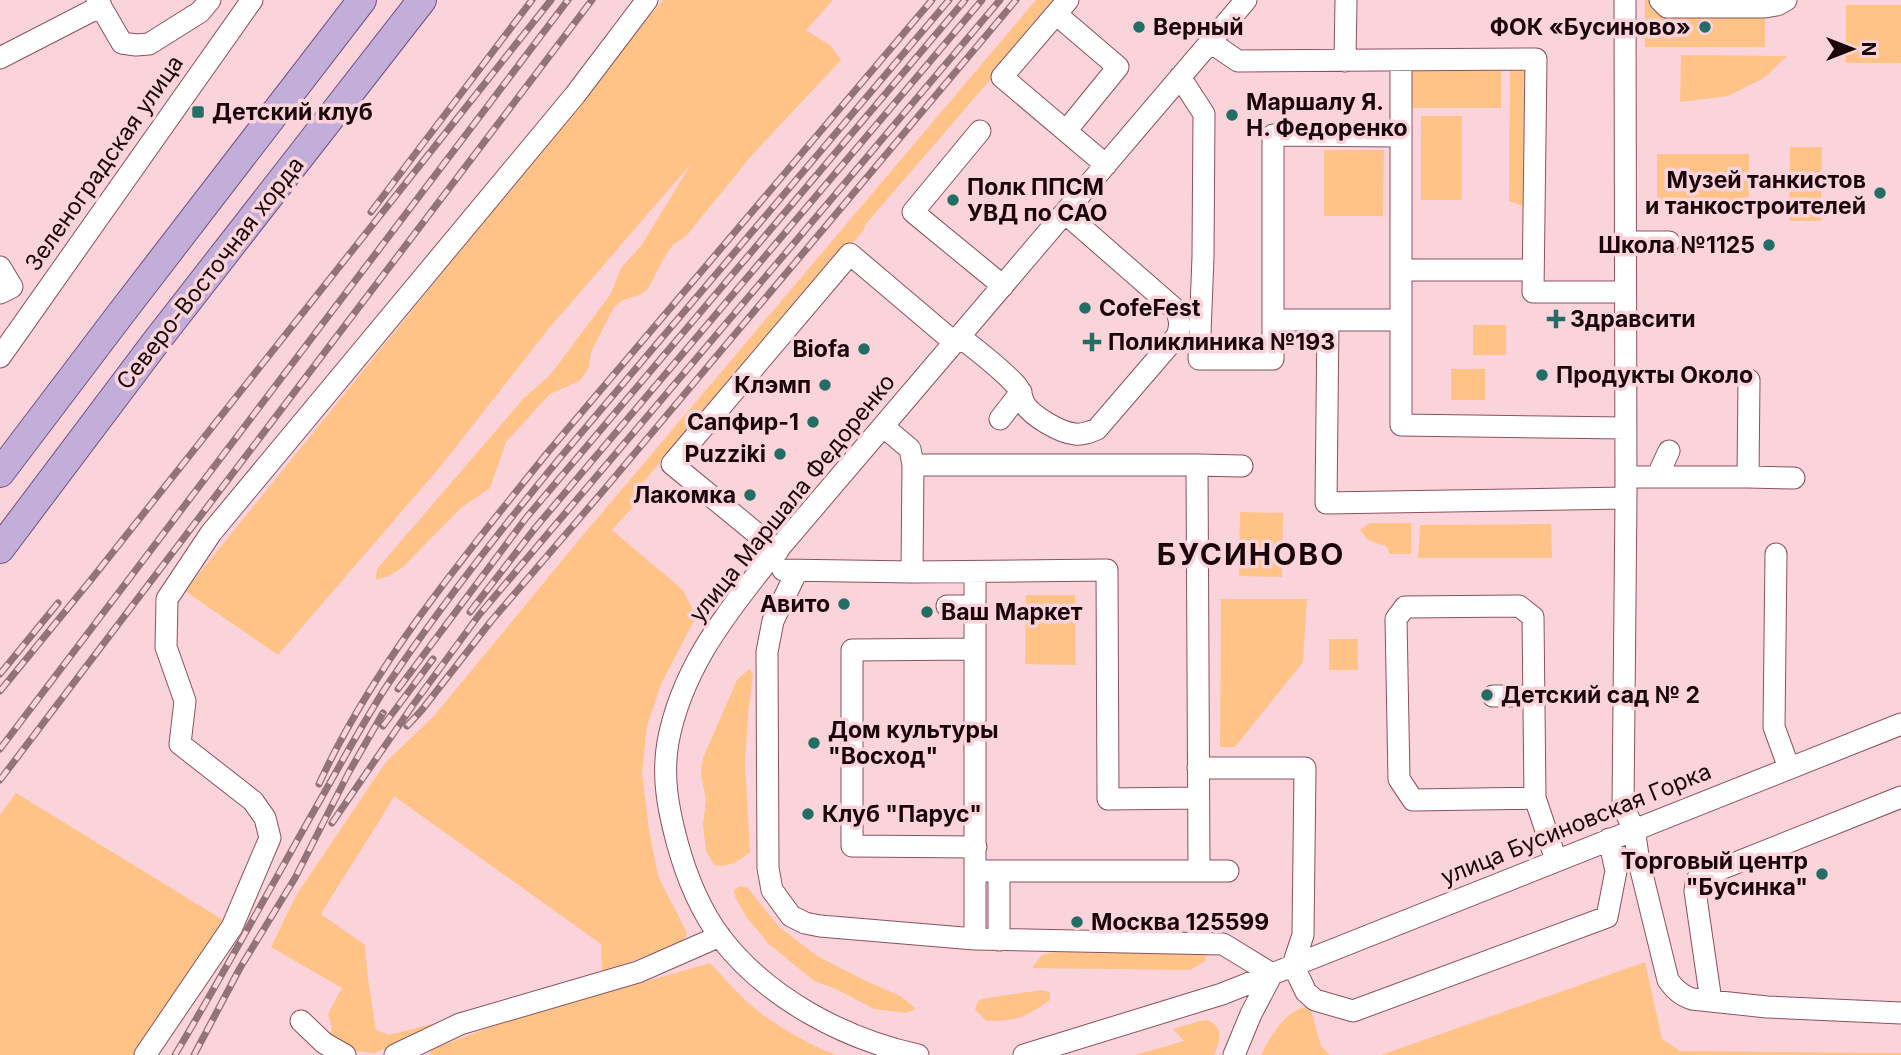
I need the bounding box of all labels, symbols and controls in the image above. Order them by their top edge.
place label: Верный [1153,13,1244,41]
place label: ФОК «Бусиново» [1490,13,1691,41]
north arrow [1817,14,1887,84]
marker: Верный [1131,19,1147,35]
marker: ФОК «Бусиново» [1697,19,1713,35]
text: N [1857,42,1880,56]
street label: Зеленоградская улица [19,50,189,276]
place label: Маршалу Я. Н. Федоренко [1246,88,1408,142]
place label: Детский клуб [212,98,373,126]
marker: Детский клуб [190,104,206,120]
marker: Маршалу Я. Н. Федоренко [1224,107,1240,123]
street label: Северо-Восточная хорда [110,151,310,395]
place label: Музей танкистов и танкостроителей [1645,166,1866,220]
place label: Полк ППСМ УВД по САО [967,173,1108,227]
marker: Музей танкистов и танкостроителей [1872,185,1888,201]
marker: Полк ППСМ УВД по САО [945,192,961,208]
place label: Школа №1125 [1598,231,1755,259]
marker: Школа №1125 [1761,237,1777,253]
place label: CofeFest [1099,294,1201,322]
marker: CofeFest [1077,300,1093,316]
place label: Здравсити [1570,305,1696,333]
marker: Здравсити [1548,311,1564,327]
place label: Поликлиника №193 [1108,328,1335,356]
marker: Поликлиника №193 [1082,332,1102,352]
place label: Biofa [792,335,850,363]
marker: Biofa [856,341,872,357]
place label: Продукты Около [1556,361,1753,389]
marker: Продукты Около [1534,367,1550,383]
street label: улица Маршала Федоренко [683,368,901,628]
place label: Клэмп [734,371,811,399]
marker: Клэмп [817,377,833,393]
place label: Сапфир-1 [687,408,799,436]
marker: Сапфир-1 [805,414,821,430]
place label: Puzziki [685,440,766,468]
marker: Puzziki [772,446,788,462]
place label: Лакомка [633,481,736,509]
marker: Лакомка [742,487,758,503]
district label: БУСИНОВО [1157,536,1345,572]
place label: Авито [760,590,830,618]
marker: Авито [836,596,852,612]
place label: Ваш Маркет [941,598,1083,626]
marker: Ваш Маркет [919,604,935,620]
place label: Детский сад № 2 [1501,681,1700,709]
marker: Детский сад № 2 [1479,687,1495,703]
place label: Дом культуры "Восход" [828,716,999,770]
marker: Дом культуры "Восход" [806,735,822,751]
street label: улица Бусиновская Горка [1437,757,1715,891]
place label: Клуб "Парус" [822,800,982,828]
marker: Клуб "Парус" [800,806,816,822]
place label: Торговый центр "Бусинка" [1621,847,1808,901]
marker: Торговый центр "Бусинка" [1814,866,1830,882]
place label: Москва 125599 [1091,908,1269,936]
marker: Москва 125599 [1069,914,1085,930]

